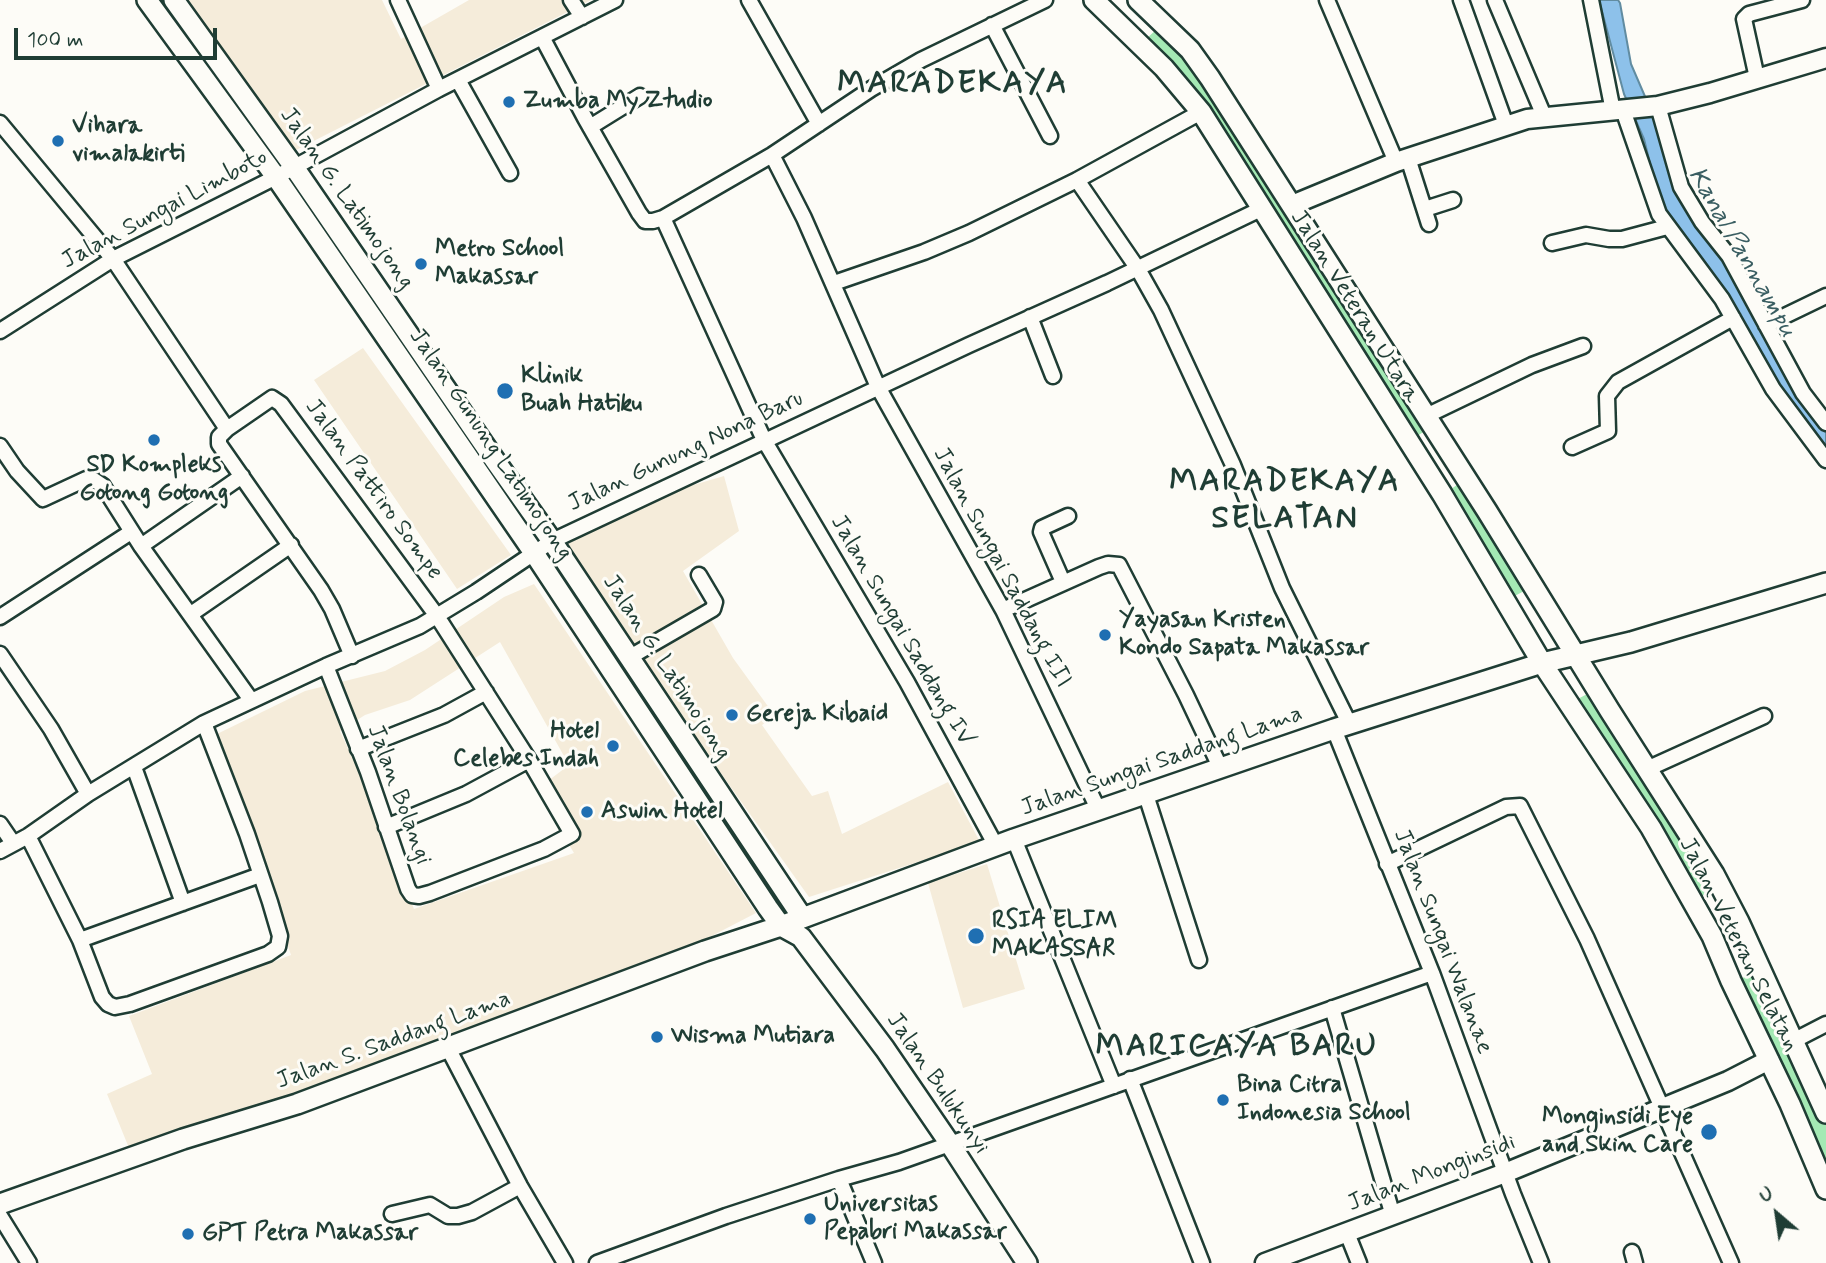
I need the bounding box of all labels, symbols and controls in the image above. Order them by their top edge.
scale bar [18,14,220,58]
text: 100 m [27,26,83,54]
district label: MARADEKAYA [840,66,1066,104]
place label: Zumba My Ztudio [523,88,712,116]
marker: Zumba My Ztudio [501,94,517,110]
street label: Jalan G. Latimojong [272,102,420,296]
place label: Vihara vimalakirti [72,113,185,169]
marker: Vihara vimalakirti [50,133,66,149]
street label: Jalan Sungai Limboto [57,144,273,276]
water label: Kanal Pannampu [1680,162,1802,344]
street label: Jalan Veteran Utara [1283,205,1425,409]
place label: Metro School Makassar [435,236,564,292]
marker: Metro School Makassar [413,256,429,272]
street label: Jalan Gunung Latimojong [402,324,578,566]
place label: Klinik Buah Hatiku [521,363,642,419]
marker: Klinik Buah Hatiku [495,381,515,401]
street label: Jalan Gunung Nona Baru [564,385,808,519]
street label: Jalan Pattiro Sompe [298,394,448,586]
marker: SD Kompleks Gotong Gotong [146,432,162,448]
street label: Jalan Sungai Saddang III [925,443,1077,693]
place label: SD Kompleks Gotong Gotong [80,452,228,508]
district label: MARADEKAYA SELATAN [1172,464,1398,539]
street label: Jalan Sungai Saddang IV [823,510,979,752]
street label: Jalan G. Latimojong [595,570,737,766]
place label: Yayasan Kristen Kondo Sapata Makassar [1119,607,1369,663]
marker: Yayasan Kristen Kondo Sapata Makassar [1097,627,1113,643]
street label: Jalan Sungai Saddang Lama [1017,700,1307,824]
place label: Gereja Kibaid [746,701,888,729]
marker: Gereja Kibaid [724,707,740,723]
place label: Hotel Celebes Indah [453,718,599,774]
street label: Jalan Bolangi [359,721,437,869]
marker: Hotel Celebes Indah [605,738,621,754]
place label: Aswin Hotel [601,798,723,826]
marker: Aswin Hotel [579,804,595,820]
street label: Jalan Sungai Walanae [1386,826,1498,1058]
street label: Jalan Veteran Selatan [1671,833,1805,1057]
place label: RSIA ELIM MAKASSAR [992,908,1118,964]
marker: RSIA ELIM MAKASSAR [966,926,986,946]
street label: Jalan S. Saddang Lama [273,985,515,1097]
street label: Jalan Bulukunyi [879,1008,995,1160]
place label: Wisma Mutiara [671,1023,835,1051]
marker: Wisma Mutiara [649,1029,665,1045]
district label: MARICAYA BARU [1098,1029,1376,1067]
place label: Bina Citra Indonesia School [1237,1072,1411,1128]
marker: Bina Citra Indonesia School [1215,1092,1231,1108]
place label: Monginsidi Eye and Skin Care [1542,1104,1693,1160]
marker: Monginsidi Eye and Skin Care [1699,1122,1719,1142]
street label: Jalan Monginsidi [1344,1129,1520,1219]
north arrow [1742,1179,1812,1249]
text: U [1755,1181,1778,1209]
place label: Universitas Pepabri Makassar [824,1191,1007,1247]
marker: Universitas Pepabri Makassar [802,1211,818,1227]
place label: GPT Petra Makassar [202,1220,418,1248]
marker: GPT Petra Makassar [180,1226,196,1242]

